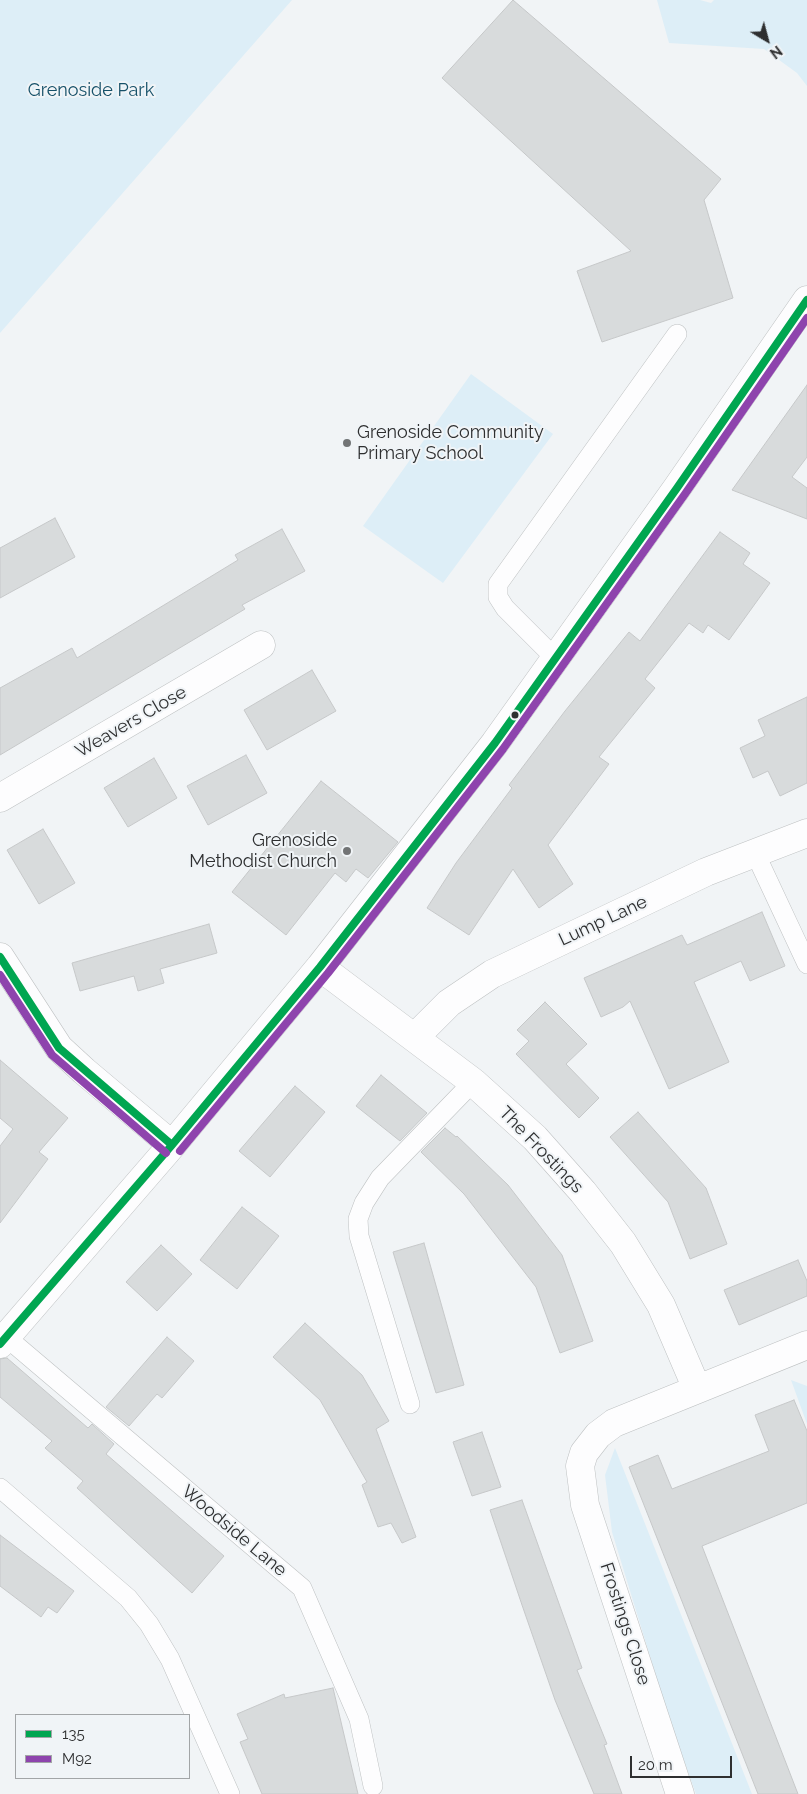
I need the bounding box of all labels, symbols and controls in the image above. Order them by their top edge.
north arrow [742,15,792,65]
text: N [767,42,785,62]
park label: Grenoside Park [28,80,154,102]
place label: Grenoside Community Primary School [357,422,544,464]
marker: Grenoside Community Primary School [341,437,353,449]
street label: Weavers Close [72,682,190,762]
unlabelled marker [510,710,520,720]
place label: Grenoside Methodist Church [189,830,337,872]
marker: Grenoside Methodist Church [341,845,353,857]
street label: Lump Lane [555,891,651,951]
street label: The Frostings [494,1102,588,1198]
street label: Woodside Lane [177,1481,291,1581]
street label: Frostings Close [595,1560,655,1688]
legend [15,1714,190,1779]
text: 135 [62,1725,85,1743]
scale bar [632,1746,734,1778]
text: M92 [62,1750,92,1768]
text: 20 m [638,1756,673,1774]

